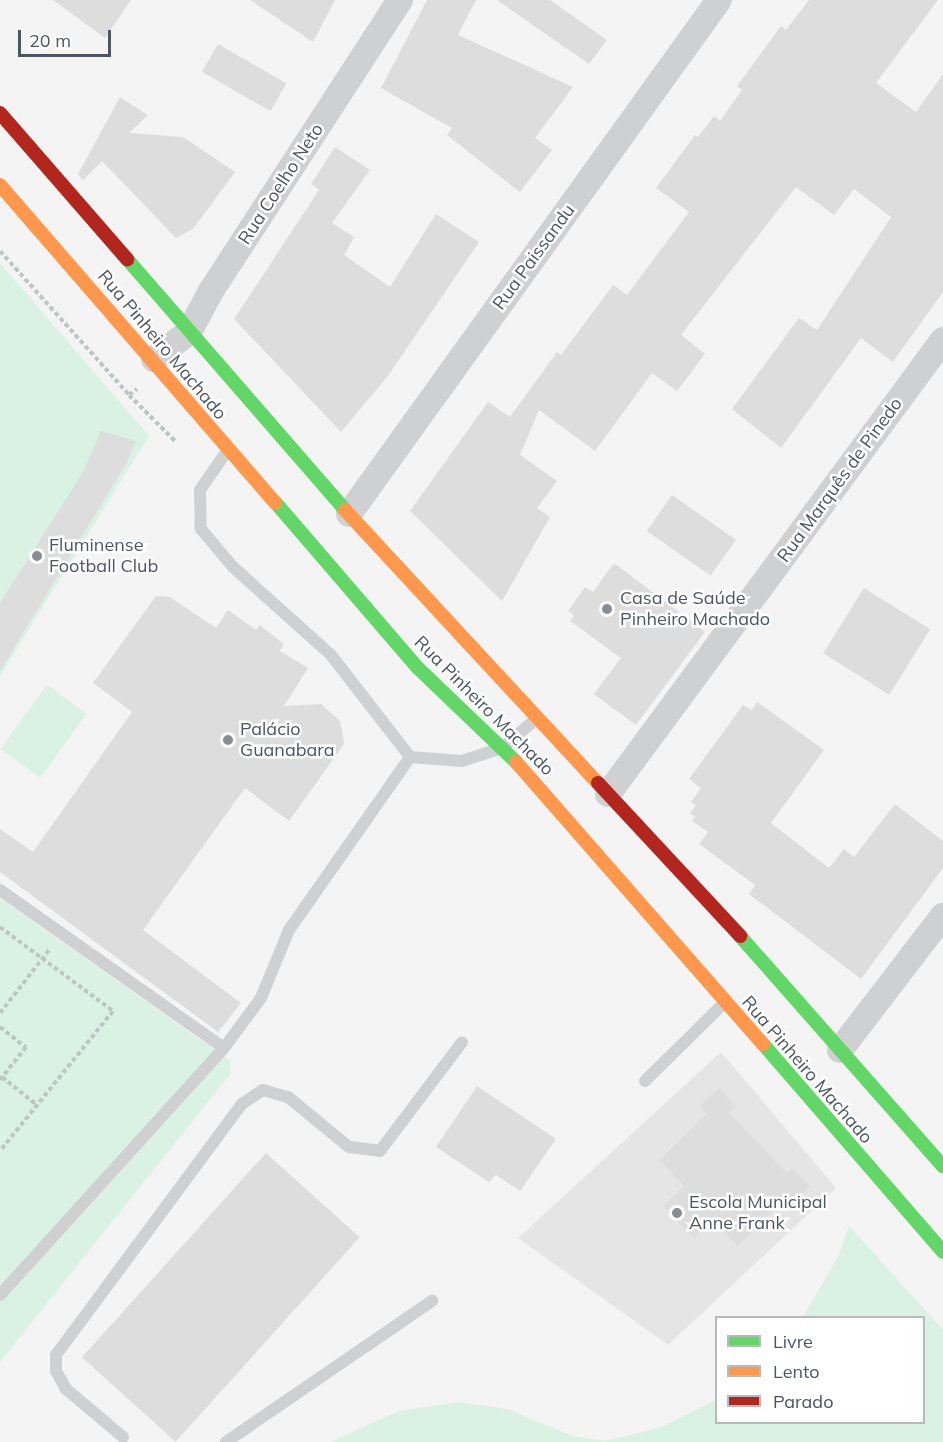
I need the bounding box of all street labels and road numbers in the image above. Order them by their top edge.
street label: Rua Coelho Neto [234,120,328,248]
street label: Rua Paissandu [488,200,580,314]
street label: Rua Pinheiro Machado [93,266,231,424]
street label: Rua Marquês de Pinedo [773,393,907,567]
street label: Rua Pinheiro Machado [410,632,558,780]
street label: Rua Pinheiro Machado [737,992,877,1148]

